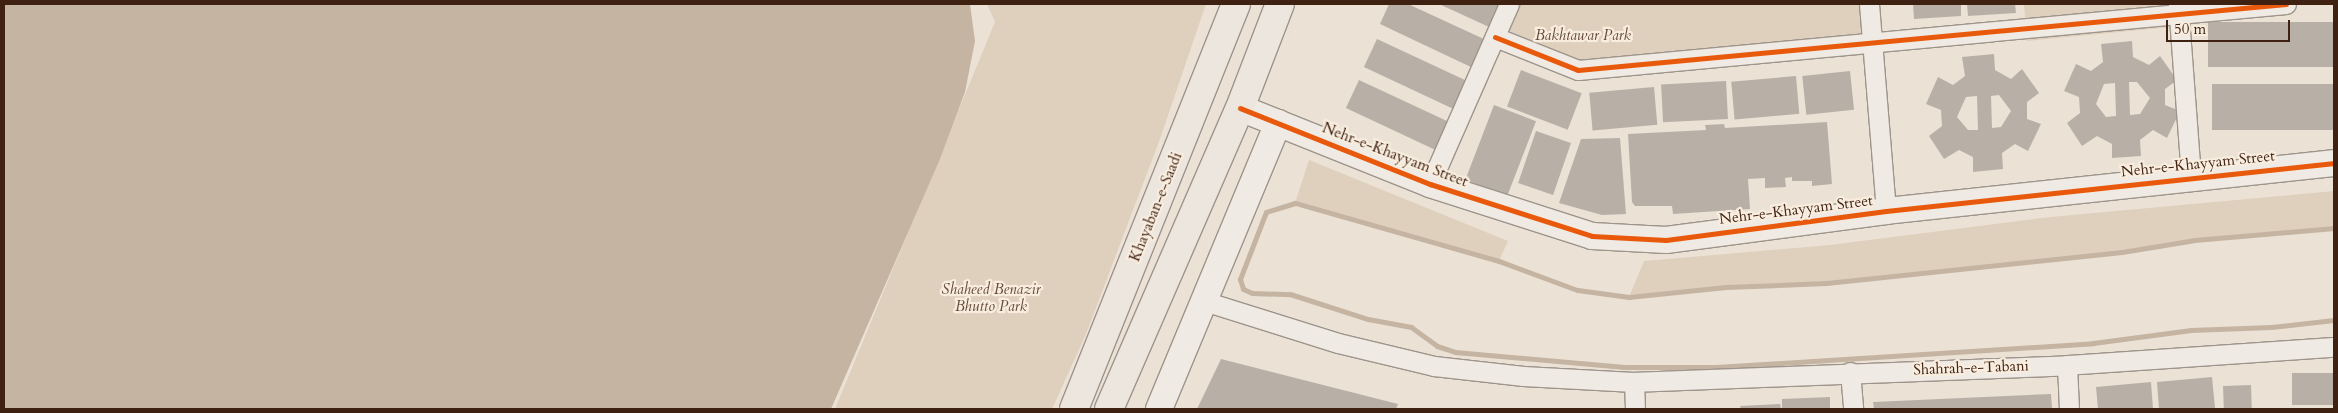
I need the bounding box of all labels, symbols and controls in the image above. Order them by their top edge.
scale bar [2168,10,2292,42]
text: 50 m [2174,19,2206,39]
park label: Bakhtawar Park [1535,27,1631,45]
street label: Nehr-e-Khayyam Street [1320,119,1470,191]
street label: Nehr-e-Khayyam Street [2120,147,2276,181]
street label: Khayaban-e-Saadi [1126,150,1186,264]
street label: Nehr-e-Khayyam Street [1718,192,1874,228]
park label: Shaheed Benazir Bhutto Park [941,280,1041,315]
street label: Shahrah-e-Tabani [1913,357,2029,379]

